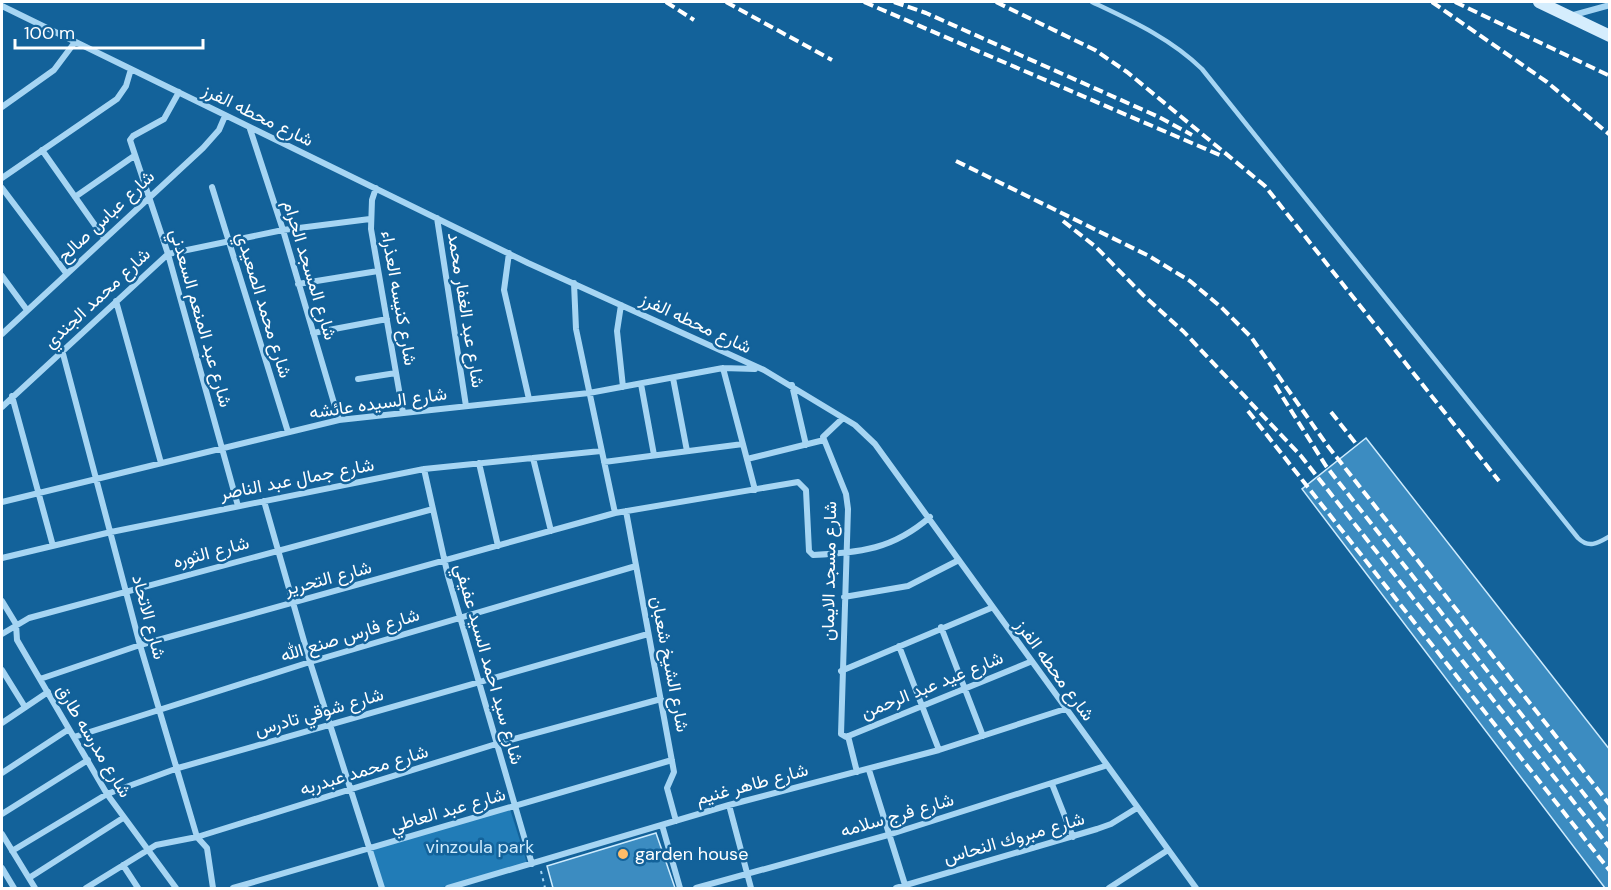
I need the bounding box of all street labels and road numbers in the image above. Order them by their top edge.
street label: شارع محطه الفرز [198,77,317,152]
street label: شارع عباس صالح [52,165,160,267]
street label: شارع المسجد الحرام [277,197,343,343]
street label: شارع عبد المنعم السعدني [161,226,238,411]
street label: شارع محمد الصعيدي [228,229,298,382]
street label: شارع كنيسه العذراء [375,229,423,367]
street label: شارع عبد الغفار محمد [442,231,490,389]
street label: شارع محمد الجندي [39,242,158,356]
street label: شارع محطه الفرز [636,286,756,359]
street label: شارع السيده عائشه [308,381,448,425]
street label: شارع جمال عبد الناصر [217,452,376,506]
street label: شارع مسجد الايمان [816,501,842,641]
street label: شارع الثوره [170,530,252,574]
street label: شارع التحرير [281,555,374,601]
street label: شارع سيد احمد السيد عفيفي [446,561,529,768]
street label: شارع الاتحاد [126,572,172,662]
street label: شارع الشيخ شعبان [645,594,695,734]
street label: شارع فارس صنع الله [278,602,422,668]
street label: شارع محطه الفرز [1009,613,1100,726]
street label: شارع عيد عبد الرحمن [857,645,1007,725]
street label: شارع مدرسه طارق [51,680,137,802]
street label: شارع شوقي تادرس [252,682,387,745]
street label: شارع محمد عبدربه [297,739,431,801]
street label: شارع طاهر غنيم [693,758,811,810]
street label: شارع عبد العاطي [388,782,509,841]
street label: شارع فرج سلامه [837,787,957,843]
street label: شارع مبروك النحاس [941,806,1087,870]

